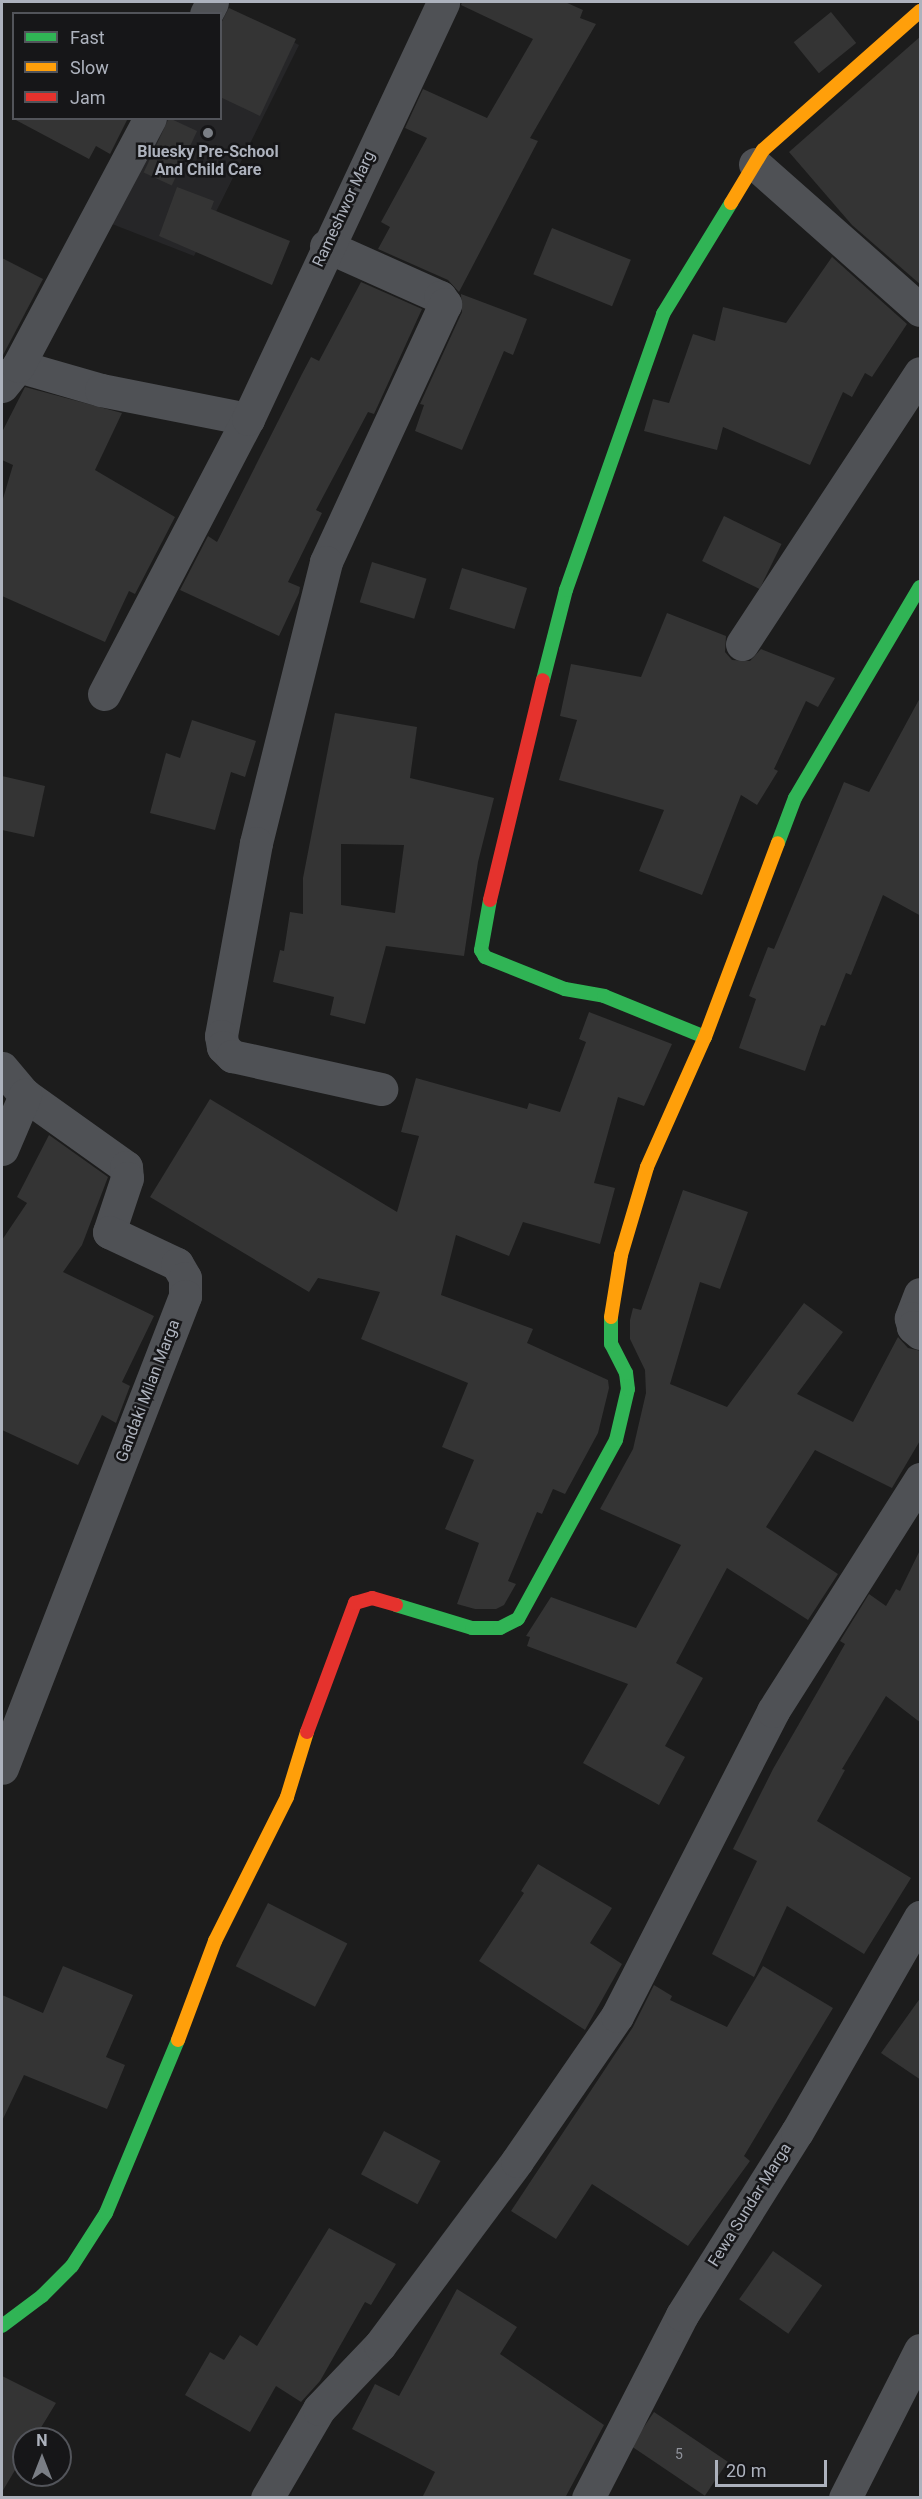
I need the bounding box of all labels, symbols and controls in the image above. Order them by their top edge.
legend [12,12,222,120]
text: Fast [70,27,105,48]
text: Slow [70,57,109,78]
text: Jam [70,87,106,108]
marker: Bluesky Pre-School And Child Care [201,126,215,140]
place label: Bluesky Pre-School And Child Care [137,142,279,180]
street label: Rameshwor Marg [309,148,379,270]
street label: Gandaki Milan Marga [112,1317,184,1465]
street label: Fewa Sundar Marga [704,2140,796,2270]
north arrow [12,2427,72,2487]
text: N [36,2431,48,2450]
house number: 5 [675,2446,683,2462]
scale bar [718,2448,830,2486]
text: 20 m [726,2460,766,2481]

